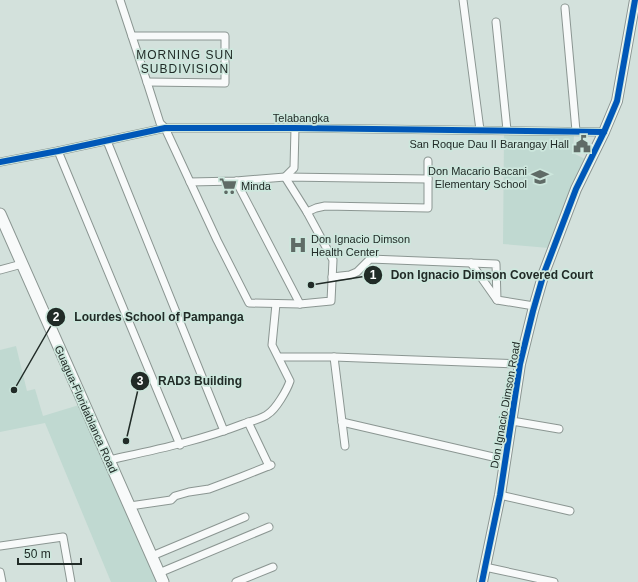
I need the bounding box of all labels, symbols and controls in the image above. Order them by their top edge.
district label: MORNING SUN SUBDIVISION [136,48,234,76]
street label: Telabangka [273,112,330,124]
public building icon: San Roque Dau II Barangay Hall [572,134,592,154]
place label: San Roque Dau II Barangay Hall [409,138,569,150]
place label: Don Macario Bacani Elementary School [428,165,527,190]
school or university icon: Don Macario Bacani Elementary School [530,167,550,187]
supermarket icon: Minda [218,176,238,196]
place label: Minda [241,180,272,192]
place label: Don Ignacio Dimson Health Center [311,233,410,258]
hospital icon: Don Ignacio Dimson Health Center [288,235,308,255]
callout: Don Ignacio Dimson Covered Court [363,263,602,287]
text: 1 [370,268,377,282]
text: Don Ignacio Dimson Covered Court [391,268,593,282]
callout: Lourdes School of Pampanga [46,305,252,329]
text: 2 [53,310,60,324]
text: Lourdes School of Pampanga [74,310,244,324]
street label: Don Ignacio Dimson Road [488,341,522,469]
street label: Guagua-Floridablanca Road [52,343,120,475]
callout: RAD3 Building [130,369,250,393]
text: 3 [137,374,144,388]
text: RAD3 Building [158,374,242,388]
scale bar [18,540,81,566]
text: 50 m [24,547,51,561]

